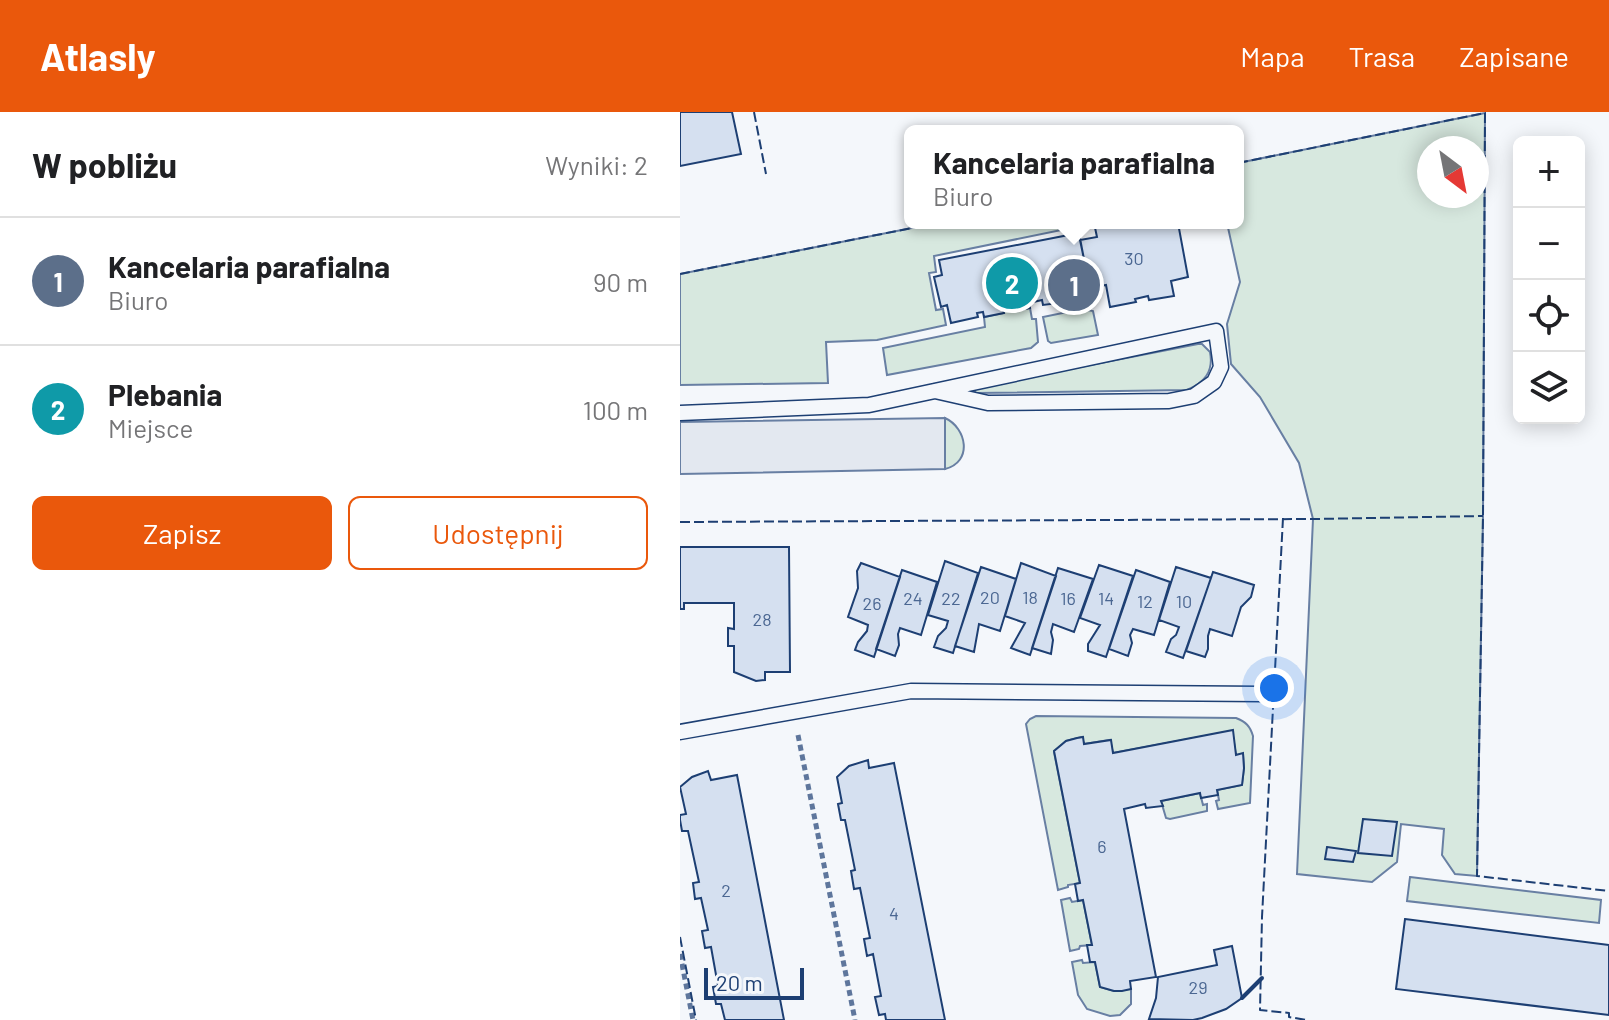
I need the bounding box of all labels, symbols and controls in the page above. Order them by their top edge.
text: Atlasly [40,33,156,79]
text: Mapa [1240,39,1304,73]
text: Trasa [1348,39,1415,73]
text: Zapisane [1459,39,1569,73]
popup [904,125,1244,229]
north arrow [1417,136,1489,208]
map controls [1513,136,1585,424]
button: + [1513,136,1585,208]
text: W pobliżu [32,144,177,185]
text: Kancelaria parafialna [933,144,1215,180]
text: Wyniki: 2 [545,149,648,180]
text: Biuro [933,180,993,211]
button: − [1513,208,1585,280]
house number: 30 [1124,247,1144,269]
text: Kancelaria parafialna [108,248,390,284]
pin: 2 [986,253,1038,313]
pin: 1 [1048,255,1100,315]
text: 1 [53,266,63,297]
text: 90 m [593,266,648,297]
button: locate [1513,280,1585,352]
text: Biuro [108,284,168,315]
button: layers [1513,352,1585,424]
text: Plebania [108,376,222,412]
text: 2 [51,394,65,425]
text: 100 m [583,394,648,425]
text: Miejsce [108,412,193,443]
button: Zapisz [32,496,332,570]
button: Udostępnij [348,496,648,570]
house number: 20 [980,586,1000,608]
house number: 18 [1022,586,1038,608]
house number: 24 [903,587,923,609]
house number: 22 [941,587,961,609]
house number: 16 [1060,587,1076,609]
house number: 14 [1098,587,1114,609]
house number: 12 [1137,590,1153,612]
house number: 10 [1176,590,1192,612]
house number: 26 [863,592,881,614]
house number: 28 [752,608,772,630]
your location [1254,668,1294,708]
house number: 6 [1097,835,1107,857]
house number: 2 [721,879,731,901]
house number: 4 [889,902,899,924]
scale bar [704,964,804,1000]
text: 20 m [716,969,763,995]
house number: 29 [1188,976,1208,998]

